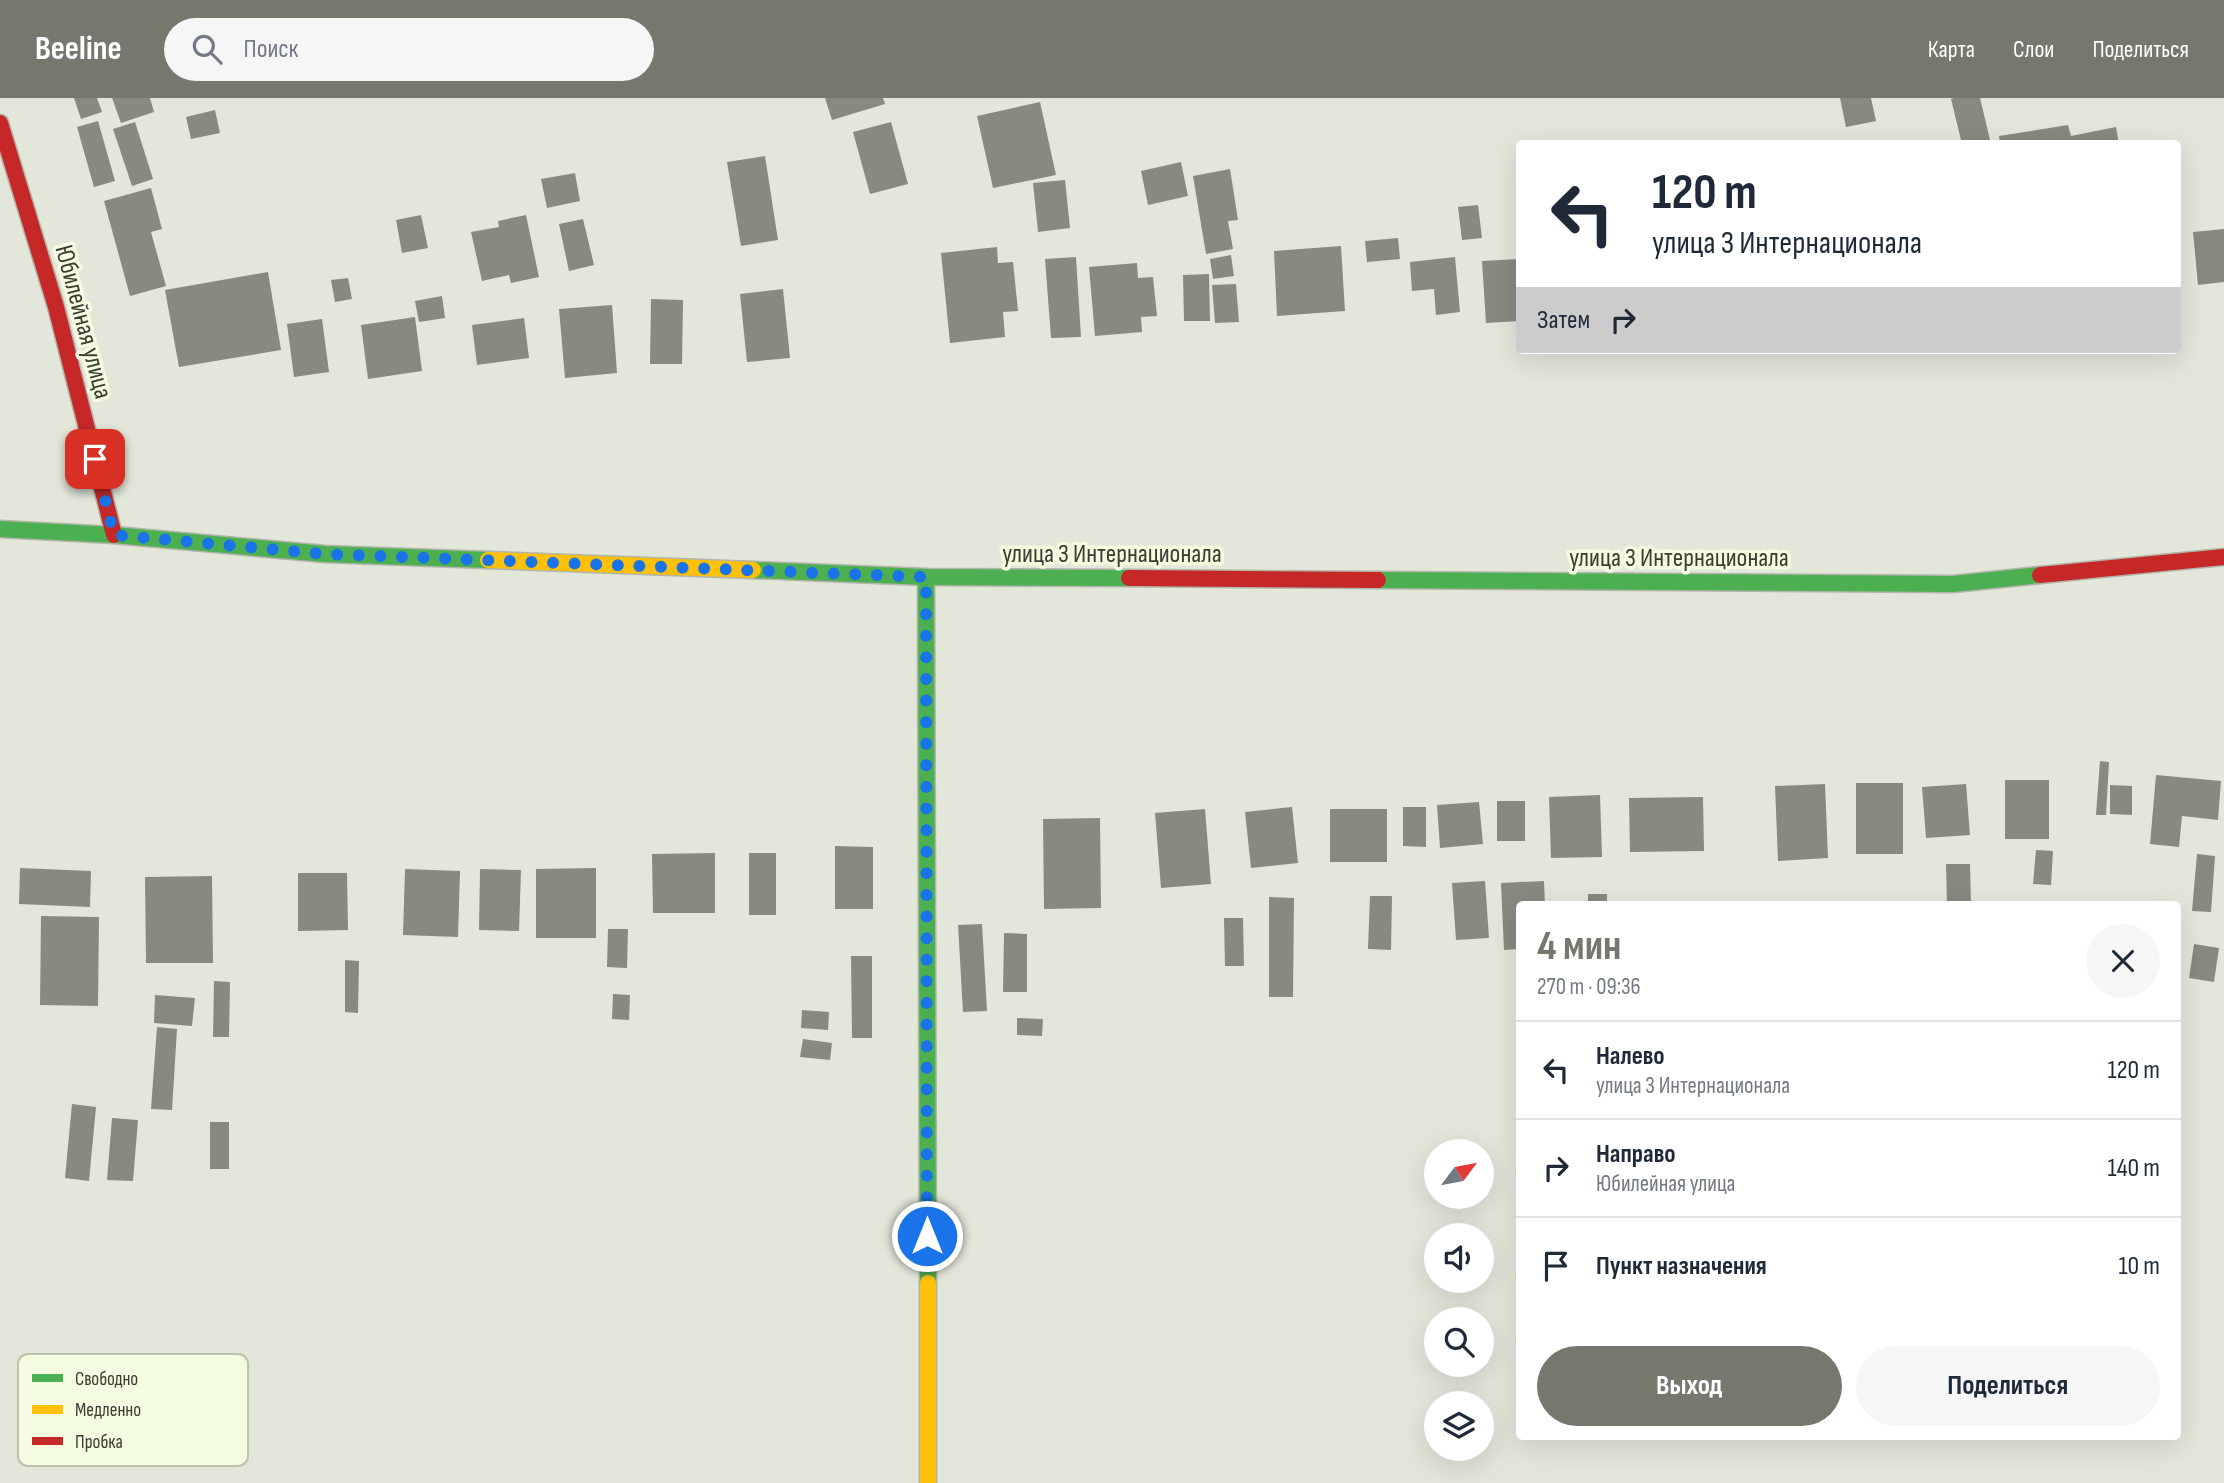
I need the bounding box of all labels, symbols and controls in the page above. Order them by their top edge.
search box [164,18,654,81]
text: Beeline [35,29,122,69]
icon: search [188,30,226,68]
text: Поиск [244,34,298,65]
text: Карта [1928,35,1975,64]
text: Слои [2013,35,2054,64]
text: Поделиться [2092,35,2189,64]
text: 120 m [1652,164,1757,223]
icon: left [1537,168,1628,259]
text: улица 3 Интернационала [1652,224,1922,263]
street label: Юбилейная улица [48,242,118,402]
icon: right [1604,301,1642,339]
text: Затем [1537,305,1590,336]
pin [65,429,125,489]
icon: arrive [76,440,114,478]
street label: улица 3 Интернационала [1002,539,1222,570]
street label: улица 3 Интернационала [1569,543,1789,574]
text: 4 мин [1537,921,1621,972]
button: close [2086,924,2160,998]
text: 270 m · 09:36 [1537,973,1641,1001]
text: Налево [1596,1041,1665,1072]
icon: left [1537,1051,1575,1089]
text: 120 m [2107,1055,2160,1086]
text: улица 3 Интернационала [1596,1072,1790,1100]
north arrow [1424,1139,1494,1209]
map controls [1424,1139,1494,1461]
text: Направо [1596,1139,1675,1170]
icon: right [1537,1149,1575,1187]
text: 140 m [2108,1153,2160,1184]
text: Юбилейная улица [1596,1170,1735,1198]
position arrow [890,1199,964,1273]
button: sound [1424,1223,1494,1293]
icon: arrive [1537,1247,1575,1285]
text: Пункт назначения [1596,1251,1767,1282]
text: 10 m [2118,1251,2160,1282]
button: search [1424,1307,1494,1377]
button: Выход [1537,1346,1842,1426]
button: Поделиться [1856,1346,2160,1426]
legend [18,1354,248,1466]
text: Свободно [75,1368,138,1391]
button: layers [1424,1391,1494,1461]
text: Медленно [75,1399,141,1422]
text: Пробка [75,1431,123,1454]

